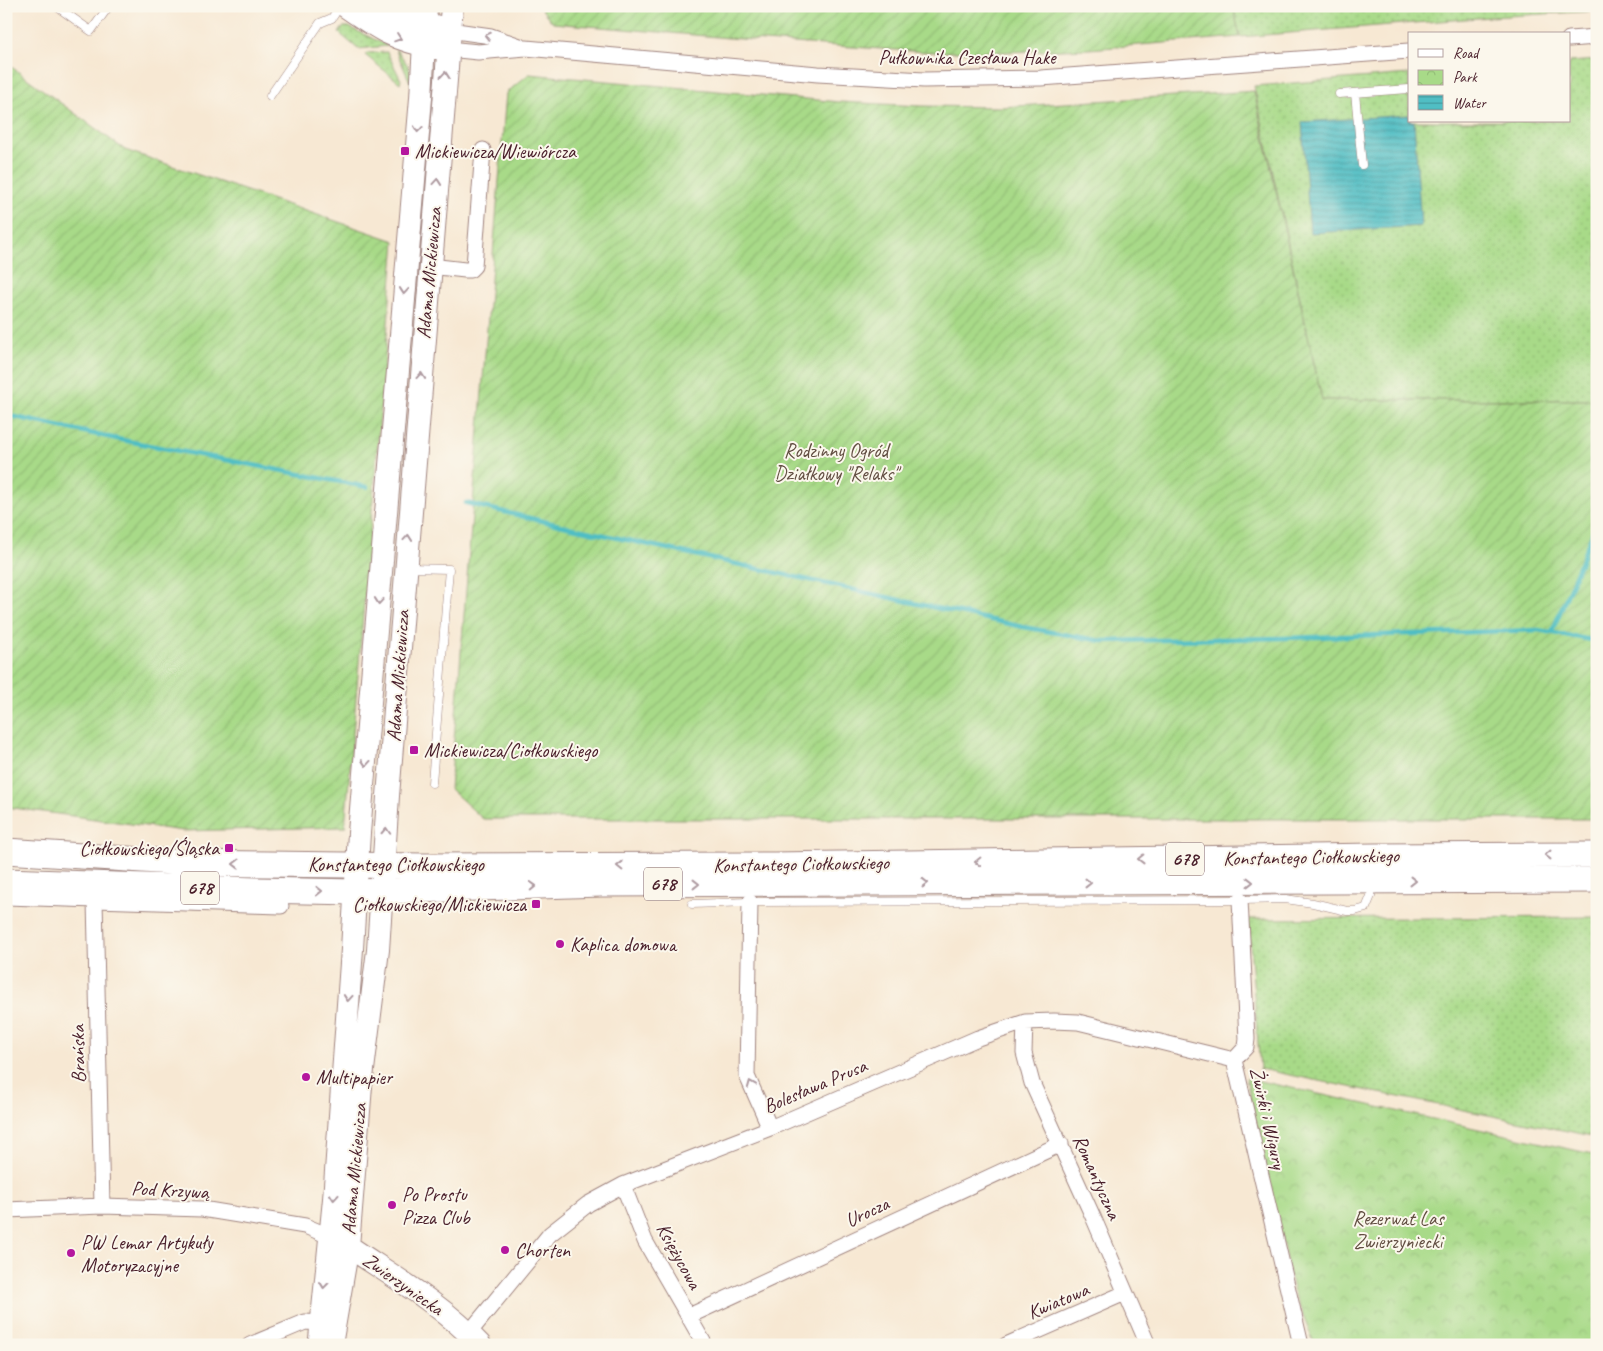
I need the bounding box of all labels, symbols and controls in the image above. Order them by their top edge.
one-way arrow [484,31,493,42]
one-way arrow [393,32,402,42]
legend [1408,32,1570,122]
text: Road [1453,44,1480,63]
street label: Pułkownika Czesława Hake [878,45,1057,70]
text: Park [1453,68,1478,87]
one-way arrow [440,70,451,78]
text: Water [1453,94,1487,113]
one-way arrow [412,125,423,133]
place label: Mickiewicza/Wiewiórcza [415,139,577,164]
marker: Mickiewicza/Wiewiórcza [399,145,411,157]
one-way arrow [431,178,442,186]
street label: Adama Mickiewicza [411,205,447,340]
one-way arrow [399,287,410,295]
one-way arrow [415,372,426,380]
park label: Rodzinny Ogród Działkowy "Relaks" [774,438,902,486]
one-way arrow [403,534,414,542]
one-way arrow [374,597,385,605]
street label: Adama Mickiewicza [381,608,415,743]
place label: Mickiewicza/Ciołkowskiego [424,738,598,763]
marker: Mickiewicza/Ciołkowskiego [408,744,420,756]
one-way arrow [360,759,371,767]
one-way arrow [380,827,391,835]
place label: Ciołkowskiego/Śląska [80,836,220,861]
marker: Ciołkowskiego/Śląska [223,842,235,854]
road number: 678 [1166,842,1204,876]
street label: Konstantego Ciołkowskiego [1223,843,1400,871]
street label: Konstantego Ciołkowskiego [713,850,890,878]
one-way arrow [1544,850,1552,860]
street label: Konstantego Ciołkowskiego [308,852,485,877]
one-way arrow [1136,854,1144,865]
one-way arrow [974,857,982,867]
one-way arrow [232,859,240,869]
one-way arrow [616,860,624,871]
road number: 678 [644,868,682,901]
road number: 678 [181,871,219,904]
one-way arrow [1409,876,1417,886]
one-way arrow [1246,877,1254,887]
one-way arrow [922,878,929,888]
one-way arrow [1084,878,1092,888]
one-way arrow [692,879,700,889]
one-way arrow [530,881,538,891]
one-way arrow [316,886,323,896]
place label: Ciołkowskiego/Mickiewicza [353,892,528,917]
marker: Ciołkowskiego/Mickiewicza [530,898,542,910]
place label: Kaplica domowa [570,932,678,957]
marker: Kaplica domowa [554,938,566,950]
one-way arrow [343,994,354,1002]
street label: Brańska [65,1023,91,1083]
street label: Bolesława Prusa [760,1053,872,1119]
place label: Multipapier [316,1065,394,1090]
street label: Żwirki i Wigury [1244,1065,1292,1173]
marker: Multipapier [300,1071,312,1083]
one-way arrow [746,1080,756,1088]
street label: Adama Mickiewicza [336,1101,372,1236]
street label: Romantyczna [1067,1131,1127,1224]
street label: Pod Krzywą [131,1175,211,1205]
place label: Po Prostu Pizza Club [402,1182,471,1230]
street label: Urocza [841,1190,895,1233]
one-way arrow [329,1193,340,1201]
marker: Po Prostu Pizza Club [386,1199,398,1211]
park label: Rezerwat Las Zwierzyniecki [1352,1206,1446,1254]
street label: Księżycowa [651,1219,708,1295]
place label: PW Lemar Artykuły Motoryzacyjne [81,1230,215,1278]
place label: Chorten [515,1238,571,1263]
marker: Chorten [499,1244,511,1256]
marker: PW Lemar Artykuły Motoryzacyjne [65,1247,77,1259]
street label: Zwierzyniecka [358,1247,450,1322]
street label: Kwiatowa [1024,1276,1094,1325]
one-way arrow [319,1281,330,1289]

